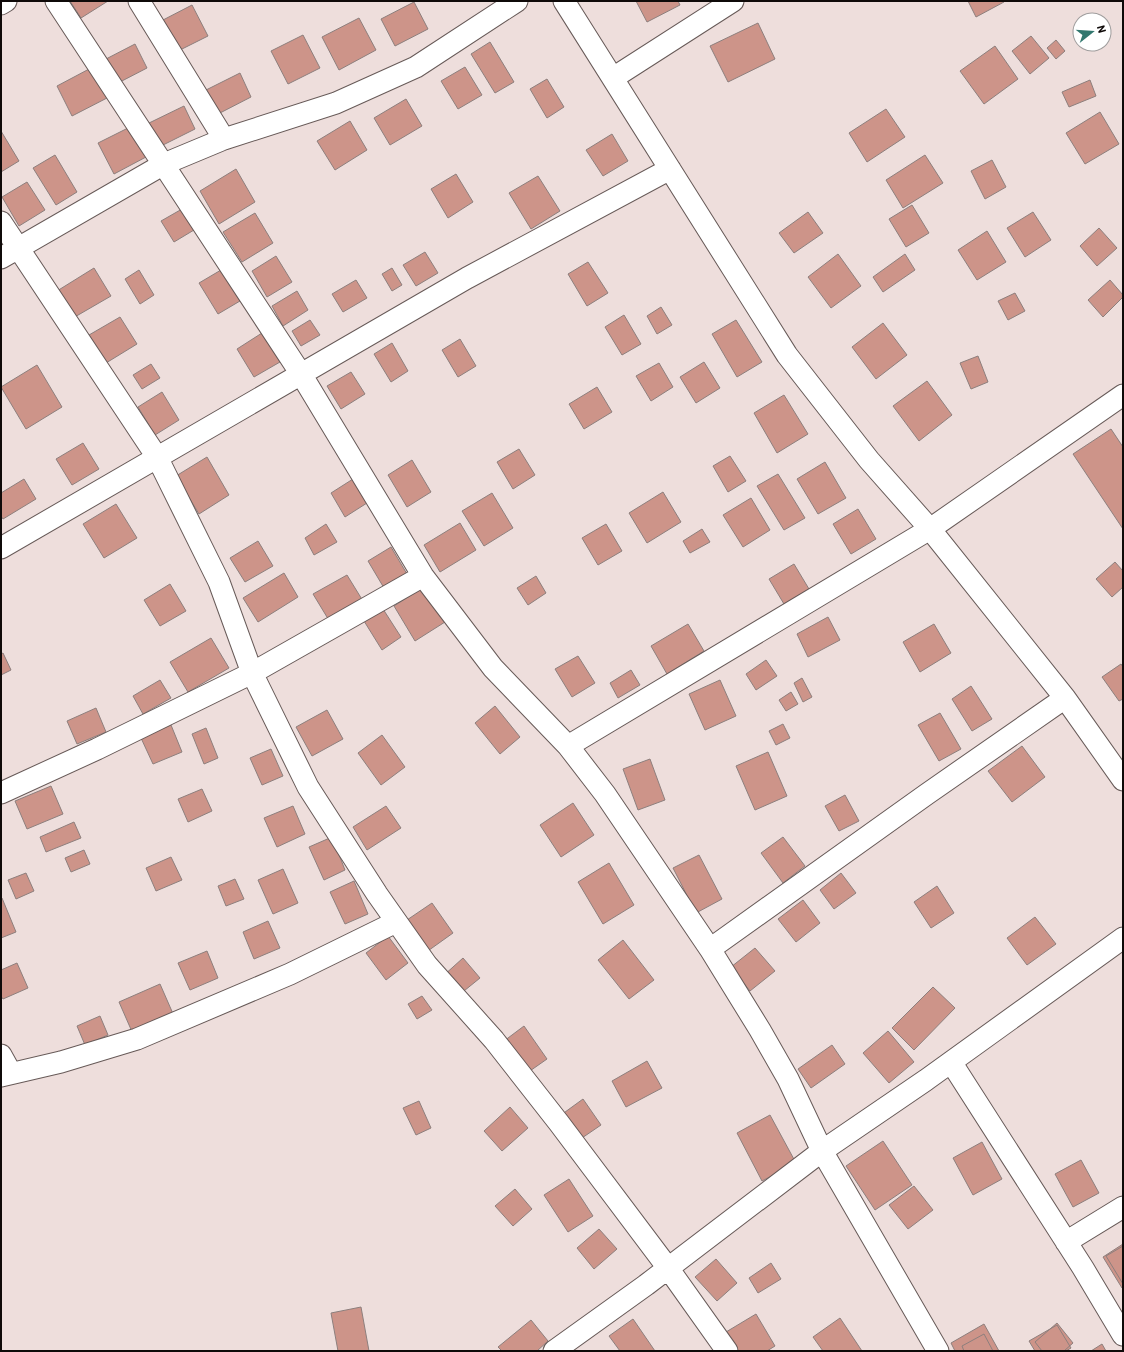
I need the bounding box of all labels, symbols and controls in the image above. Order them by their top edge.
north arrow [1072,12,1112,52]
text: N [1095,24,1109,34]

